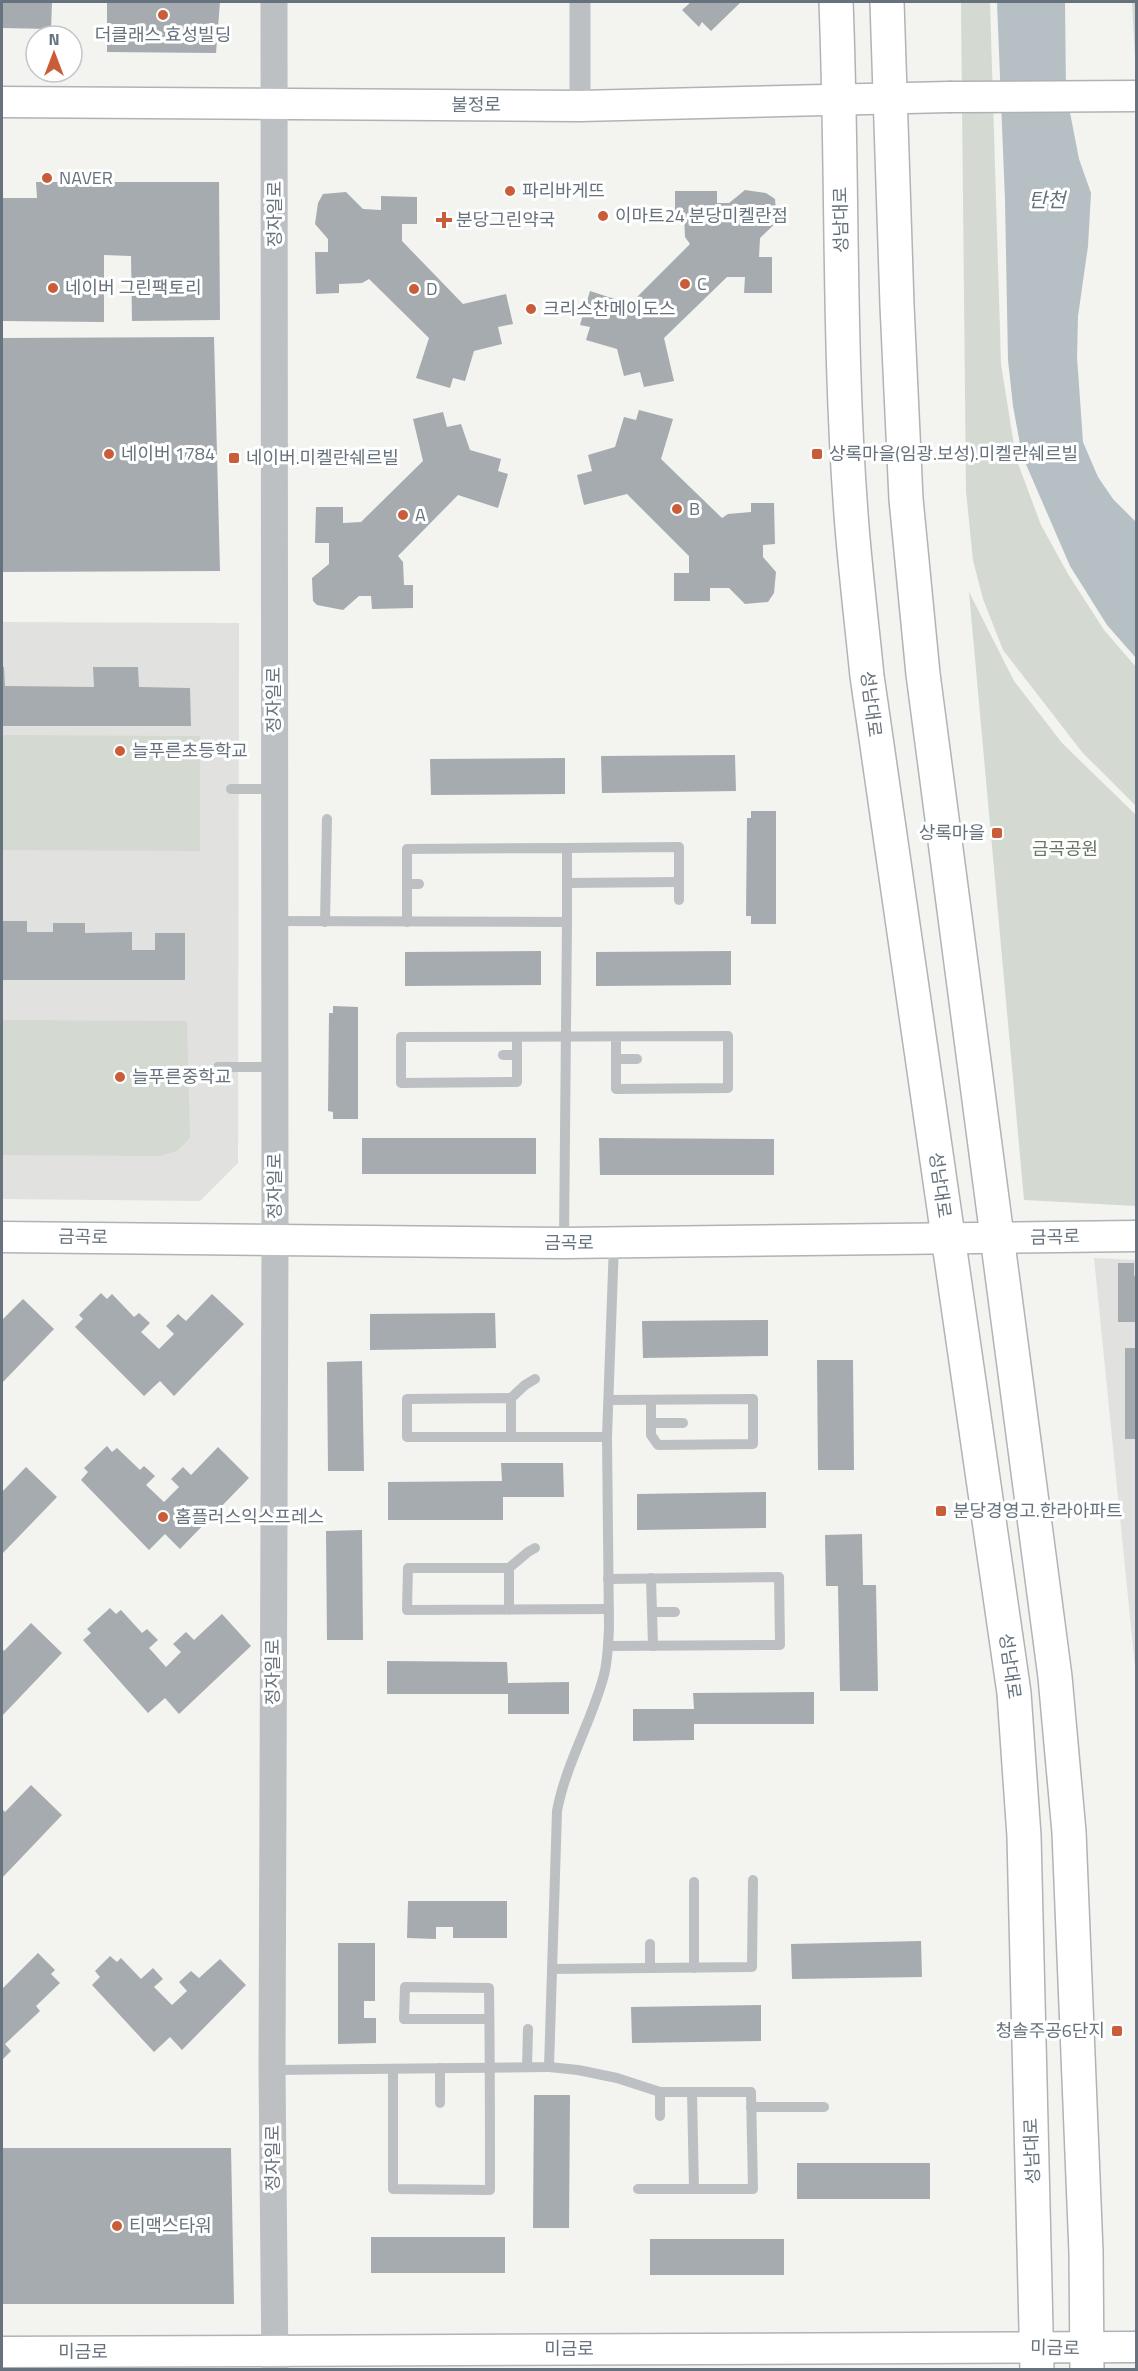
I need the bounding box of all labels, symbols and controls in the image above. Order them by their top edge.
marker: 더클래스 효성빌딩 [156,8,170,22]
place label: 더클래스 효성빌딩 [95,21,231,48]
north arrow [24,24,84,84]
text: N [48,27,60,51]
street label: 불정로 [451,91,501,118]
place label: NAVER [59,164,113,191]
marker: NAVER [40,171,54,185]
place label: 파리바게뜨 [522,177,605,204]
street label: 정자일로 [261,181,288,247]
marker: 파리바게뜨 [503,184,517,198]
water label: 탄천 [1029,184,1068,215]
street label: 성남대로 [826,187,855,253]
place label: 이마트24 분당미켈란점 [615,202,788,229]
place label: 분당그린약국 [456,206,555,233]
marker: 이마트24 분당미켈란점 [596,209,610,223]
marker: 분당그린약국 [437,213,451,227]
place label: C [697,270,707,297]
place label: 네이버 그린팩토리 [65,274,201,301]
place label: D [426,275,438,302]
marker: C [678,277,692,291]
marker: 네이버 그린팩토리 [46,281,60,295]
marker: D [407,282,421,296]
place label: 크리스찬메이도스 [543,295,675,322]
marker: 크리스찬메이도스 [524,302,538,316]
place label: 네이버 1784 [121,440,215,467]
place label: 상록마을(임광.보성).미켈란쉐르빌 [829,440,1078,467]
place label: 네이버.미켈란쉐르빌 [246,444,399,471]
marker: 네이버 1784 [102,447,116,461]
marker: 상록마을(임광.보성).미켈란쉐르빌 [810,447,824,461]
marker: 네이버.미켈란쉐르빌 [227,451,241,465]
place label: B [689,495,700,522]
place label: A [415,501,426,528]
marker: B [670,502,684,516]
marker: A [396,508,410,522]
street label: 정자일로 [260,667,287,733]
street label: 성남대로 [854,669,889,738]
place label: 늘푸른초등학교 [132,737,248,764]
marker: 늘푸른초등학교 [113,744,127,758]
place label: 상록마을 [919,819,985,846]
marker: 상록마을 [990,826,1004,840]
park label: 금곡공원 [1032,835,1098,862]
place label: 늘푸른중학교 [132,1063,231,1090]
marker: 늘푸른중학교 [113,1070,127,1084]
street label: 성남대로 [923,1150,958,1220]
street label: 정자일로 [261,1153,288,1219]
street label: 금곡로 [58,1223,108,1250]
street label: 금곡로 [1030,1223,1080,1250]
street label: 금곡로 [544,1229,594,1256]
place label: 분당경영고.한라아파트 [953,1497,1123,1524]
place label: 홈플러스익스프레스 [175,1503,324,1530]
marker: 분당경영고.한라아파트 [934,1504,948,1518]
marker: 홈플러스익스프레스 [156,1510,170,1524]
street label: 성남대로 [993,1631,1028,1701]
street label: 정자일로 [259,1639,286,1705]
place label: 청솔주공6단지 [996,2017,1105,2044]
marker: 청솔주공6단지 [1110,2024,1124,2038]
street label: 성남대로 [1017,2117,1046,2185]
street label: 정자일로 [259,2125,286,2191]
place label: 티맥스타워 [129,2212,212,2239]
marker: 티맥스타워 [110,2219,124,2233]
street label: 미금로 [1030,2334,1080,2361]
street label: 미금로 [544,2335,594,2362]
street label: 미금로 [58,2338,108,2365]

